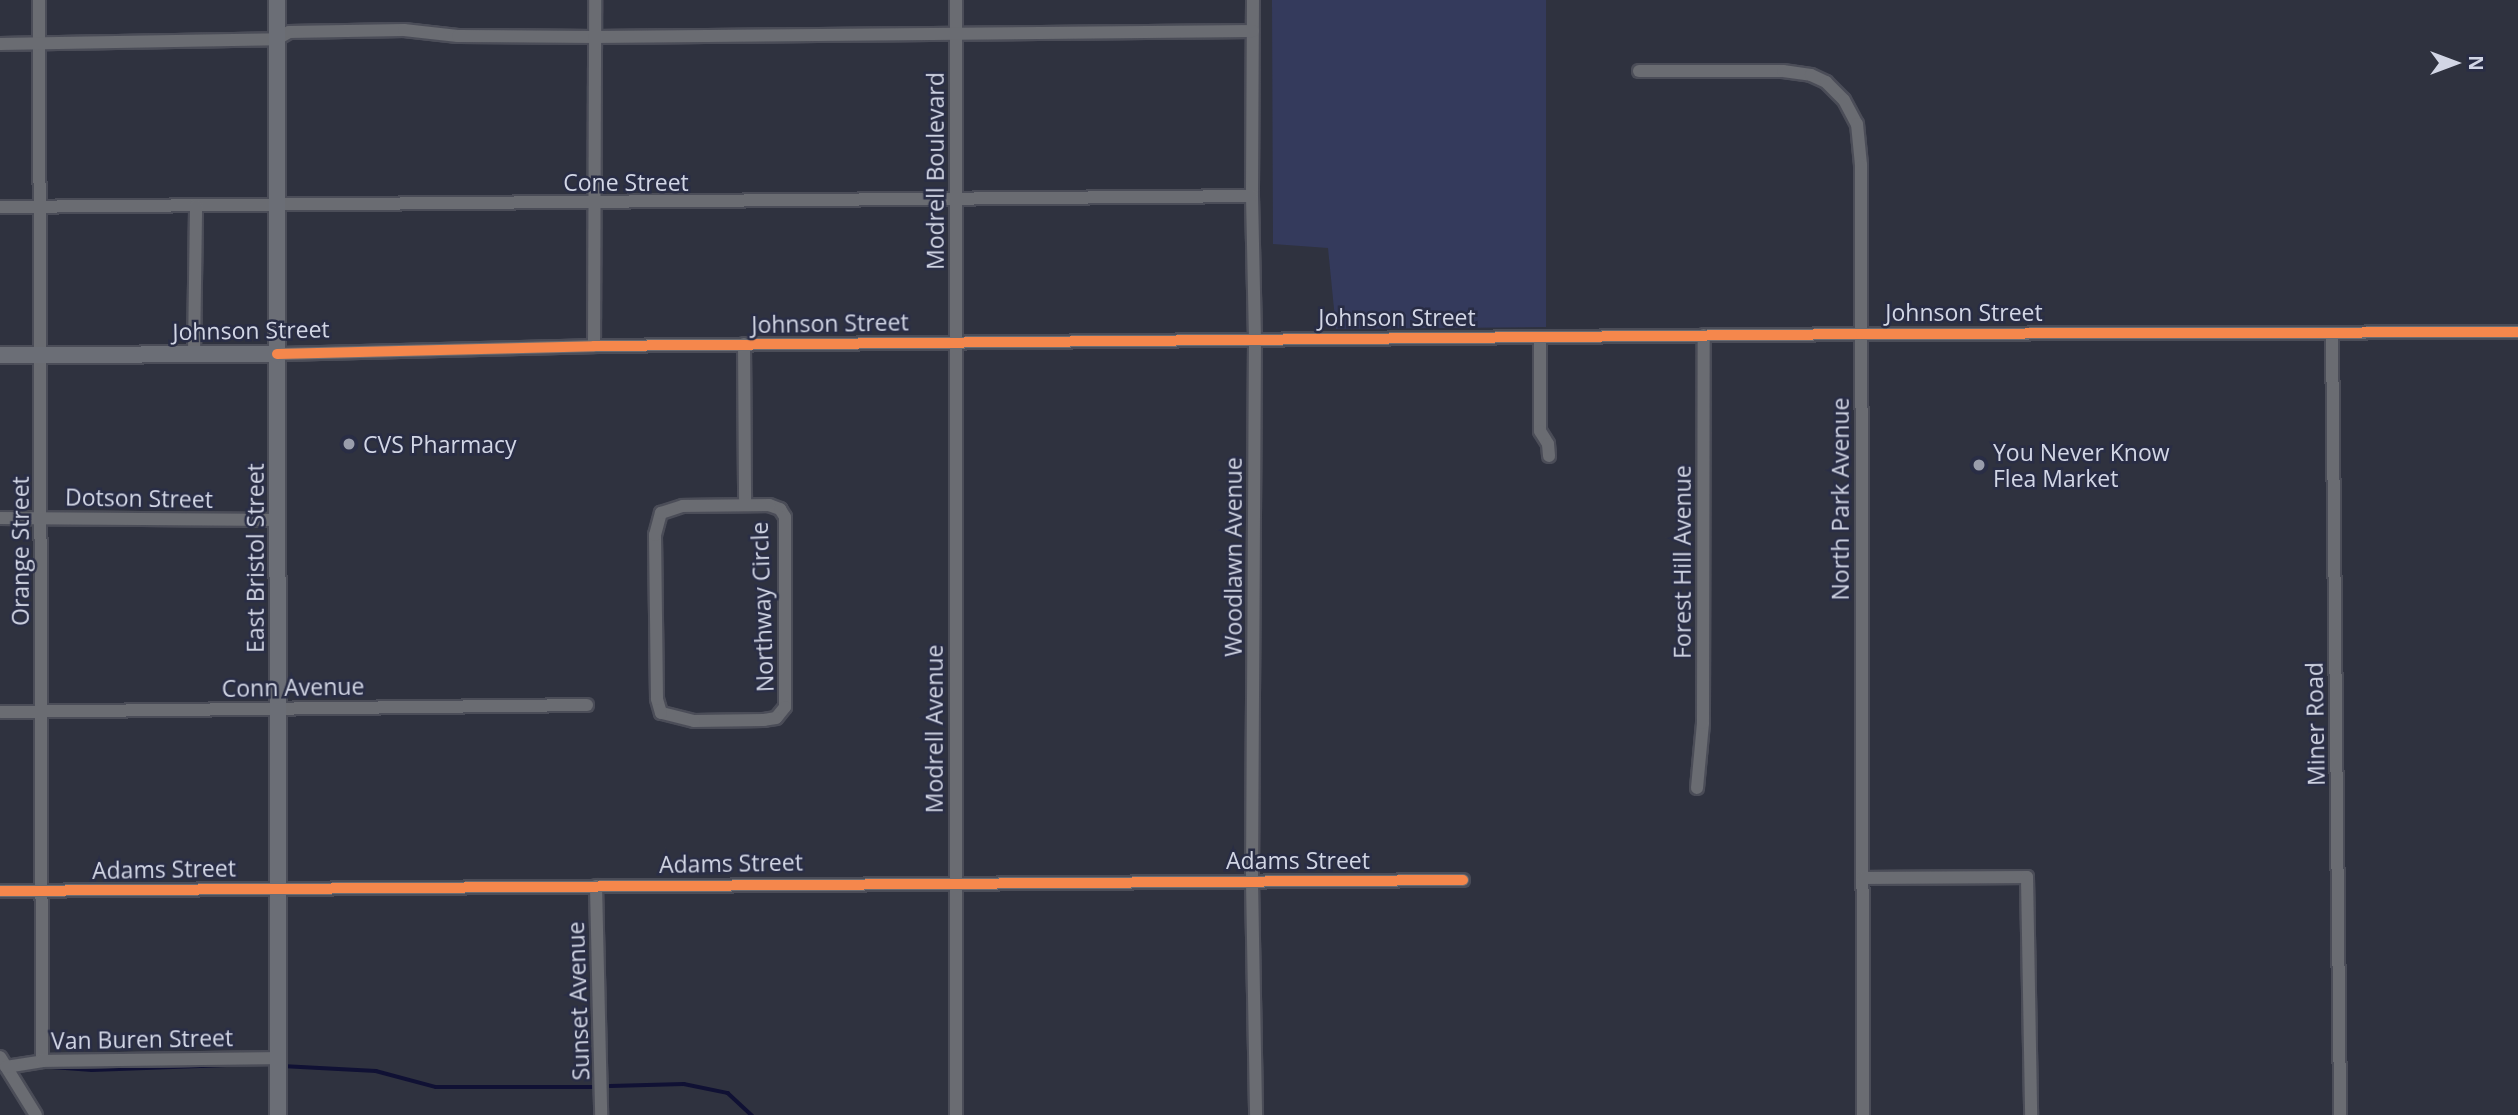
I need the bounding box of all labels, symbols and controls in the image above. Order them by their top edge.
north arrow [2420,28,2490,98]
text: N [2463,55,2489,71]
street label: Modrell Boulevard [921,72,949,270]
street label: Cone Street [563,168,689,196]
street label: Johnson Street [1885,298,2043,326]
street label: Johnson Street [1318,303,1476,331]
street label: Johnson Street [751,308,909,338]
street label: Johnson Street [172,315,330,345]
street label: North Park Avenue [1826,398,1854,600]
place label: CVS Pharmacy [363,430,517,458]
marker: CVS Pharmacy [341,436,357,452]
place label: You Never Know Flea Market [1993,438,2170,492]
street label: Woodlawn Avenue [1219,457,1247,657]
marker: You Never Know Flea Market [1971,457,1987,473]
street label: East Bristol Street [241,463,269,653]
street label: Forest Hill Avenue [1668,465,1696,659]
street label: Orange Street [6,476,34,626]
street label: Dotson Street [65,483,213,513]
street label: Northway Circle [745,521,779,693]
street label: Modrell Avenue [920,645,948,813]
street label: Miner Road [2300,662,2330,786]
street label: Conn Avenue [221,672,365,702]
street label: Adams Street [1226,846,1370,874]
street label: Adams Street [659,848,803,878]
street label: Adams Street [92,854,236,884]
street label: Sunset Avenue [561,921,595,1081]
street label: Van Buren Street [51,1024,233,1054]

